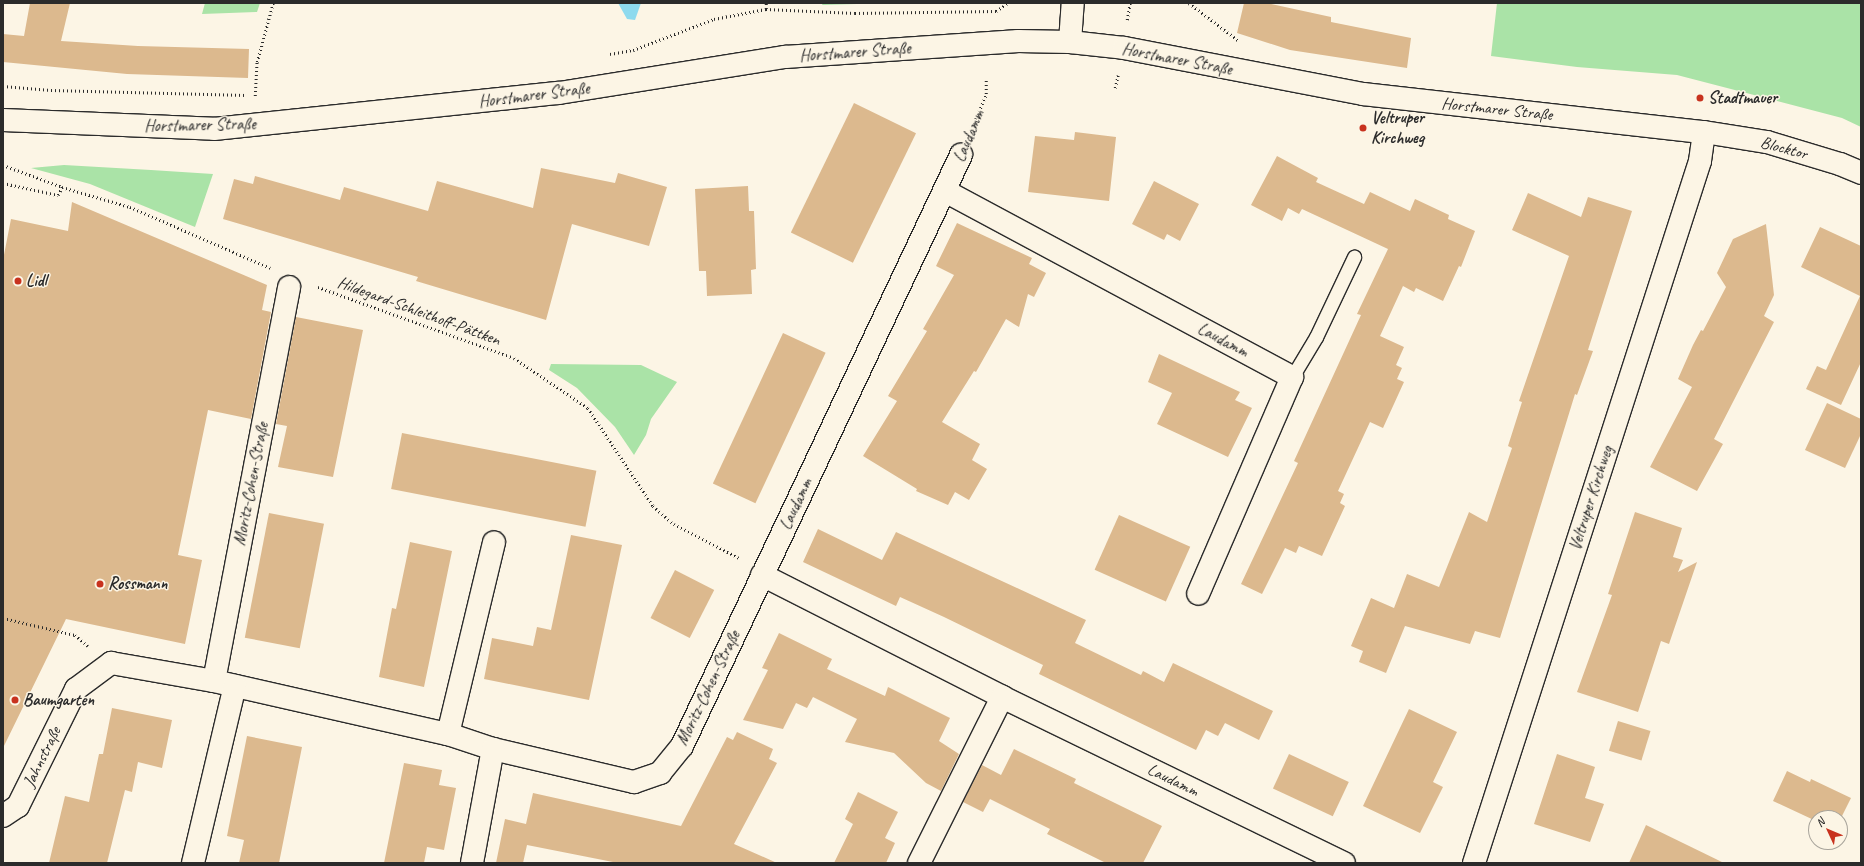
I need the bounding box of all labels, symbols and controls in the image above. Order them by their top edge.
street label: Horstmarer Straße [799,38,911,66]
street label: Horstmarer Straße [1120,38,1234,80]
street label: Horstmarer Straße [477,78,591,112]
place label: Stadtmauer [1708,88,1777,108]
street label: Horstmarer Straße [1441,93,1553,125]
marker: Stadtmauer [1695,93,1705,103]
street label: Laudamm [949,107,989,165]
place label: Veltruper Kirchweg [1371,108,1424,148]
street label: Horstmarer Straße [144,114,256,136]
marker: Veltruper Kirchweg [1358,123,1368,133]
street label: Blocktor [1758,132,1810,164]
place label: Lidl [26,271,47,291]
street label: Hildegard-Schleithoff-Pättken [335,272,503,350]
marker: Lidl [13,276,23,286]
street label: Laudamm [1194,318,1252,362]
street label: Moritz-Cohen-Straße [229,421,273,547]
street label: Veltruper Kirchweg [1565,443,1617,553]
street label: Laudamm [775,475,817,533]
place label: Rossmann [108,574,167,594]
marker: Rossmann [95,579,105,589]
street label: Moritz-Cohen-Straße [671,627,745,749]
place label: Baumgarten [23,690,94,710]
marker: Baumgarten [10,695,20,705]
street label: Jahnstraße [19,723,65,791]
street label: Laudamm [1144,759,1202,801]
north arrow [1808,810,1848,850]
text: N [1813,815,1827,830]

